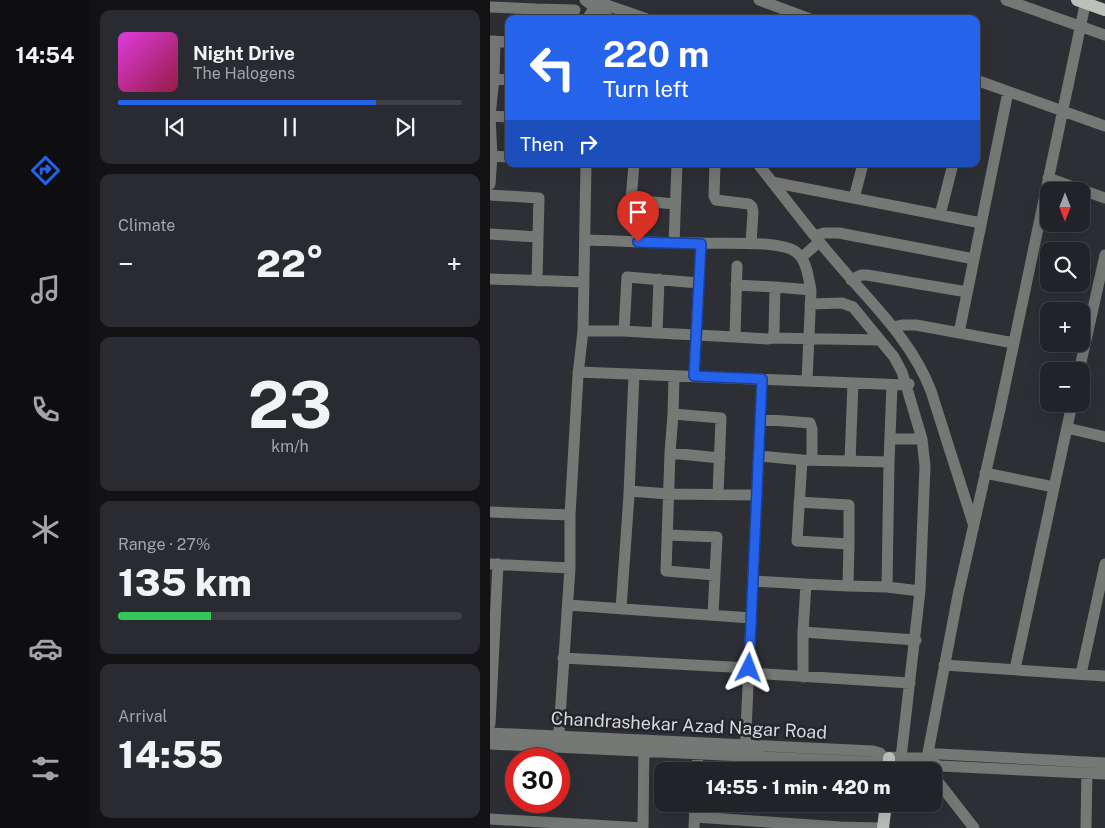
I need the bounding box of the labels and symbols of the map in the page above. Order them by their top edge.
north arrow [1040,182,1090,232]
pin [617,191,659,242]
position arrow [722,641,774,693]
street label: Chandrashekar Azad Nagar Road [550,707,828,743]
speed limit sign: 30 [505,748,570,813]

